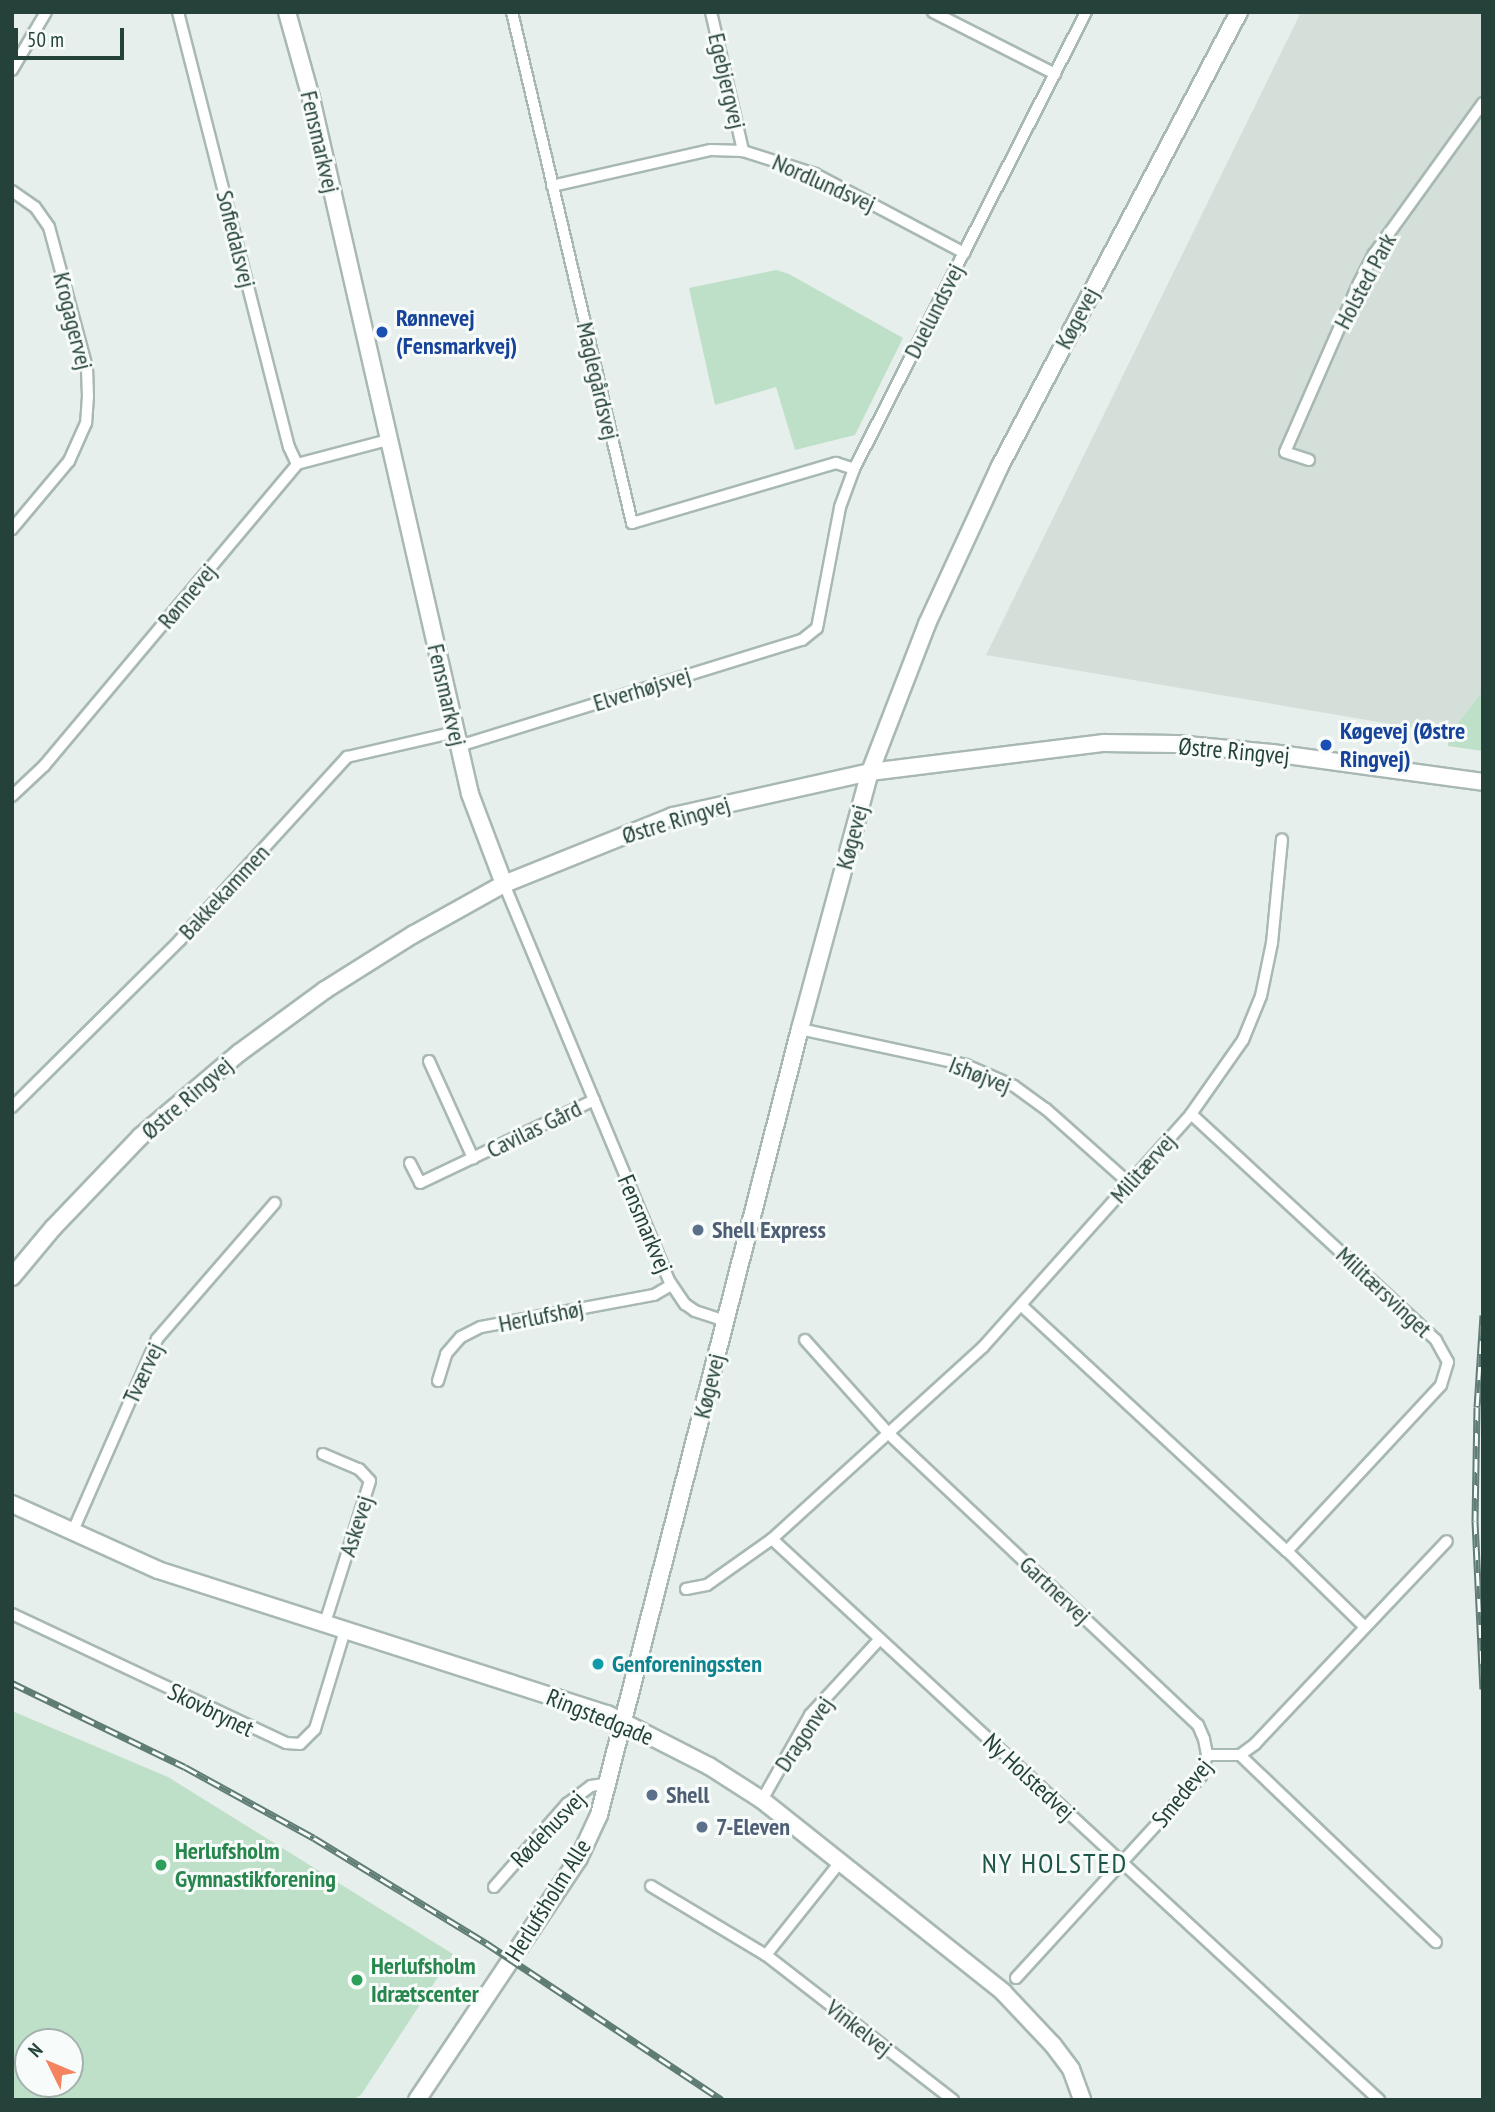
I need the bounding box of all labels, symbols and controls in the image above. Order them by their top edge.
scale bar [18,14,128,58]
text: 50 m [27,26,64,53]
street label: Egebjergvej [702,30,752,132]
street label: Fensmarkvej [294,88,346,196]
street label: Nordlundsvej [768,148,880,218]
street label: Sofiedalsvej [210,187,262,291]
street label: Holsted Park [1328,228,1402,334]
street label: Duelundsvej [898,259,970,363]
street label: Krogagervej [47,269,99,373]
street label: Køgevej [1049,282,1105,354]
place label: Rønnevej (Fensmarkvej) [396,304,517,360]
street label: Maglegårdsvej [570,319,626,443]
marker: Rønnevej (Fensmarkvej) [374,324,390,340]
street label: Rønnevej [152,558,222,634]
street label: Fensmarkvej [421,641,473,749]
street label: Elverhøjsvej [590,661,694,717]
place label: Køgevej (Østre Ringvej) [1340,717,1465,773]
street label: Østre Ringvej [1177,732,1291,770]
marker: Køgevej (Østre Ringvej) [1318,737,1334,753]
street label: Østre Ringvej [618,790,734,850]
street label: Køgevej [830,802,874,872]
street label: Bakkekammen [173,838,275,946]
street label: Ishøjvej [945,1050,1015,1100]
street label: Østre Ringvej [135,1051,239,1145]
street label: Cavilas Gård [482,1094,586,1164]
street label: Militærvej [1104,1127,1182,1209]
street label: Fensmarkvej [611,1171,679,1277]
place label: Shell Express [712,1216,826,1244]
marker: Shell Express [690,1222,706,1238]
street label: Militærsvinget [1330,1241,1438,1343]
street label: Herlufshøj [496,1294,586,1338]
street label: Tværvej [116,1338,170,1408]
street label: Køgevej [687,1351,731,1421]
street label: Askevej [333,1492,379,1560]
street label: Gartnervej [1014,1550,1096,1630]
place label: Genforeningssten [612,1650,762,1678]
marker: Genforeningssten [590,1656,606,1672]
street label: Skovbrynet [163,1677,259,1743]
street label: Ringstedgade [542,1683,658,1751]
street label: Dragonvej [768,1691,840,1777]
street label: Ny Holstedvej [977,1727,1081,1827]
street label: Smedevej [1146,1753,1218,1833]
place label: Shell [666,1781,709,1809]
street label: Rødehusvej [505,1785,591,1873]
marker: Shell [644,1787,660,1803]
place label: 7-Eleven [716,1813,790,1841]
marker: 7-Eleven [694,1819,710,1835]
street label: Herlufsholm Alle [499,1833,597,1967]
place label: Herlufsholm Gymnastikforening [175,1837,336,1893]
district label: NY HOLSTED [983,1846,1127,1880]
marker: Herlufsholm Gymnastikforening [153,1857,169,1873]
place label: Herlufsholm Idrætscenter [371,1952,479,2008]
marker: Herlufsholm Idrætscenter [349,1972,365,1988]
street label: Vinkelvej [820,1993,898,2063]
north arrow [14,2028,84,2098]
text: N [23,2038,47,2062]

